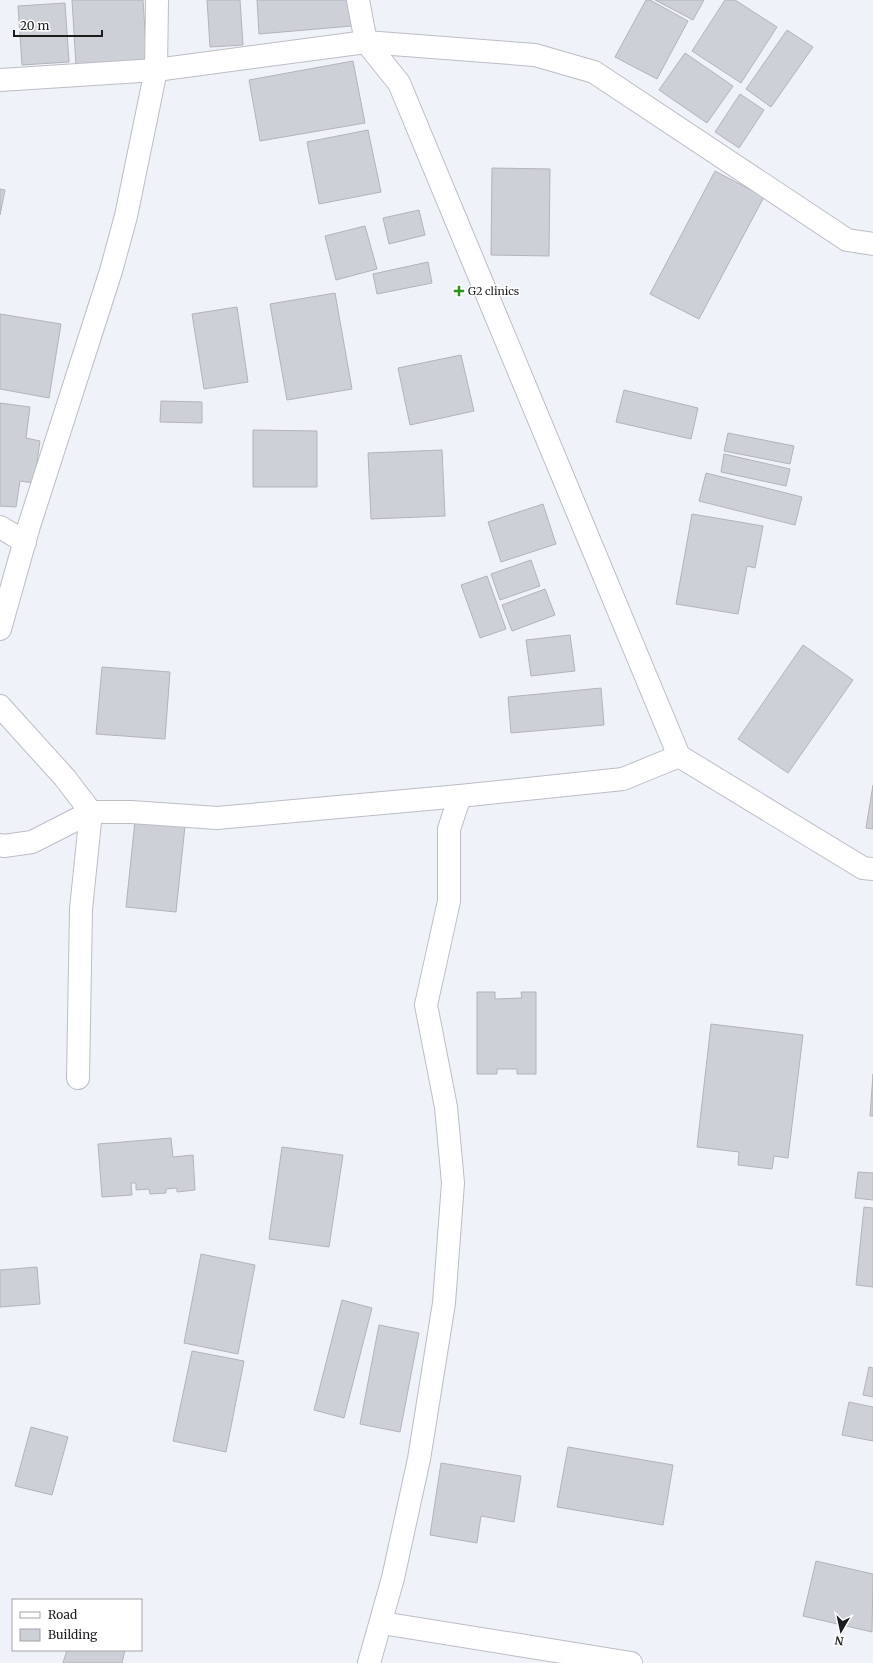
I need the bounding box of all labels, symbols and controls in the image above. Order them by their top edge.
scale bar [14,12,102,38]
text: 20 m [20,18,49,33]
place label: G2 clinics [468,284,519,298]
marker: G2 clinics [453,285,465,297]
legend [12,1599,142,1651]
text: Road [48,1607,77,1622]
north arrow [821,1611,861,1651]
text: Building [48,1627,98,1642]
text: N [834,1633,845,1648]

